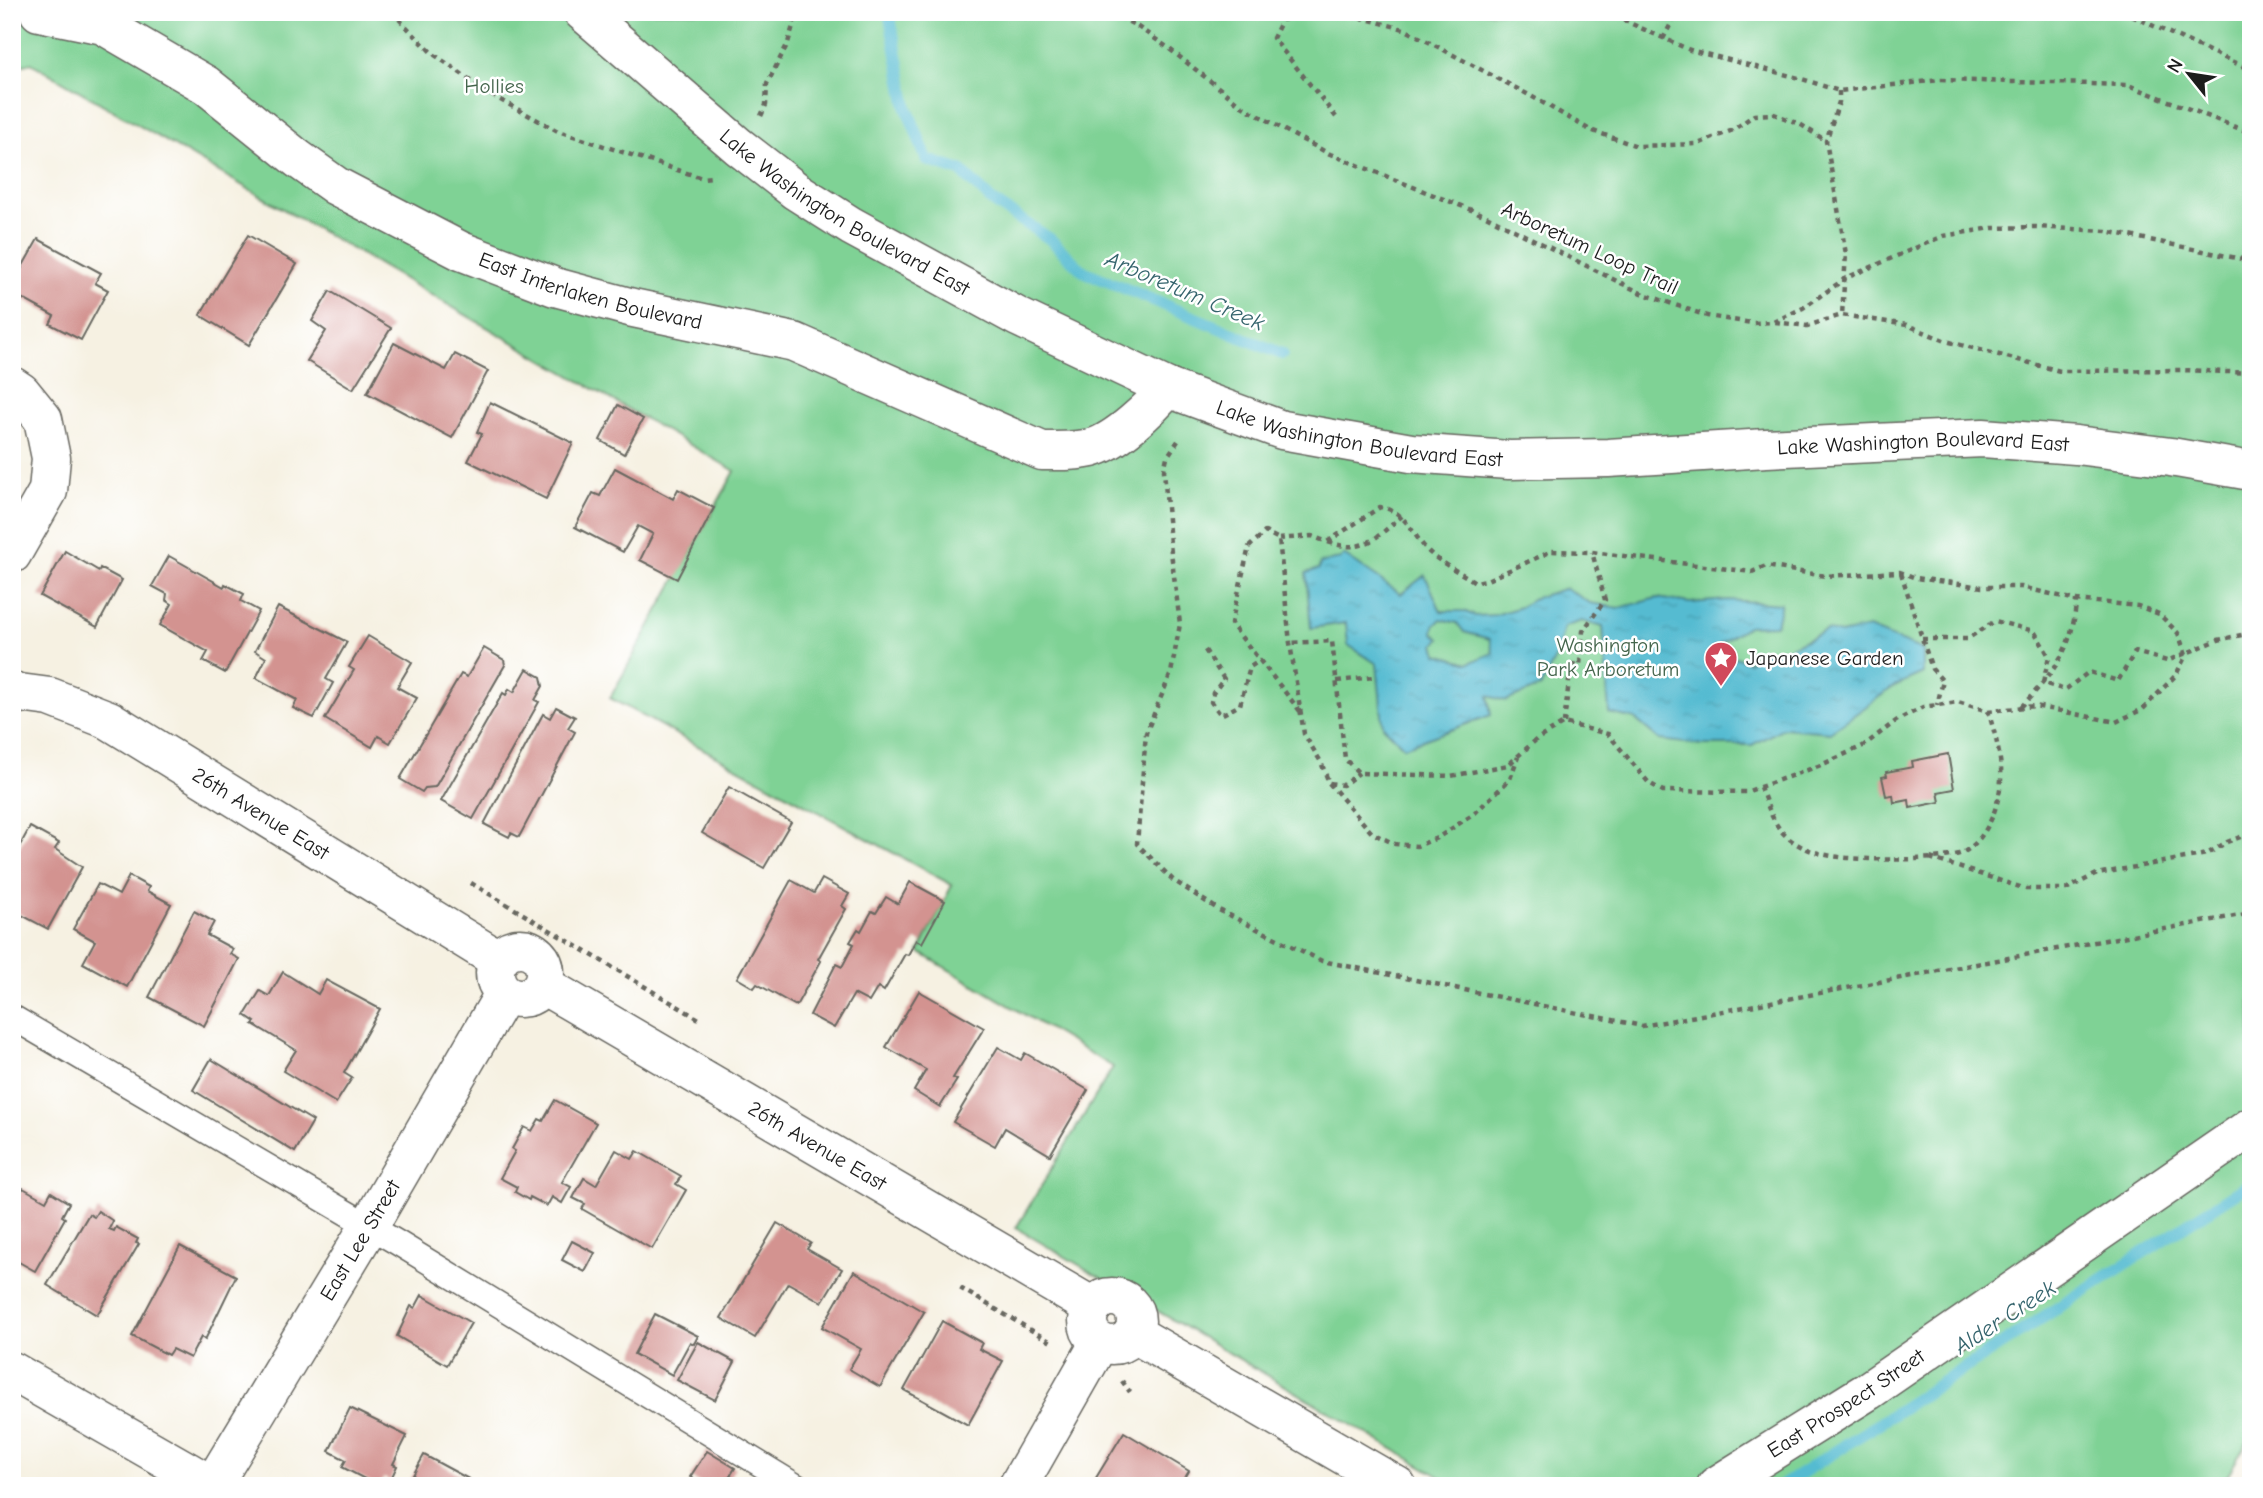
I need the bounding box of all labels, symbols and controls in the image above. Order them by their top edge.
north arrow [2154,38,2224,108]
text: N [2163,55,2188,77]
park label: Hollies [464,74,524,98]
street label: Lake Washington Boulevard East [715,124,975,301]
street label: Arboretum Loop Trail [1498,197,1682,299]
water label: Arboretum Creek [1101,245,1269,337]
street label: East Interlaken Boulevard [475,247,704,334]
street label: Lake Washington Boulevard East [1213,395,1504,472]
street label: Lake Washington Boulevard East [1777,426,2071,459]
park label: Washington Park Arboretum [1537,633,1679,681]
place icon: Japanese Garden [1702,639,1740,688]
place label: Japanese Garden [1746,646,1904,670]
street label: 26th Avenue East [188,762,334,865]
street label: 26th Avenue East [744,1096,892,1196]
street label: East Lee Street [315,1175,406,1305]
water label: Alder Creek [1948,1274,2062,1360]
street label: East Prospect Street [1763,1343,1930,1463]

